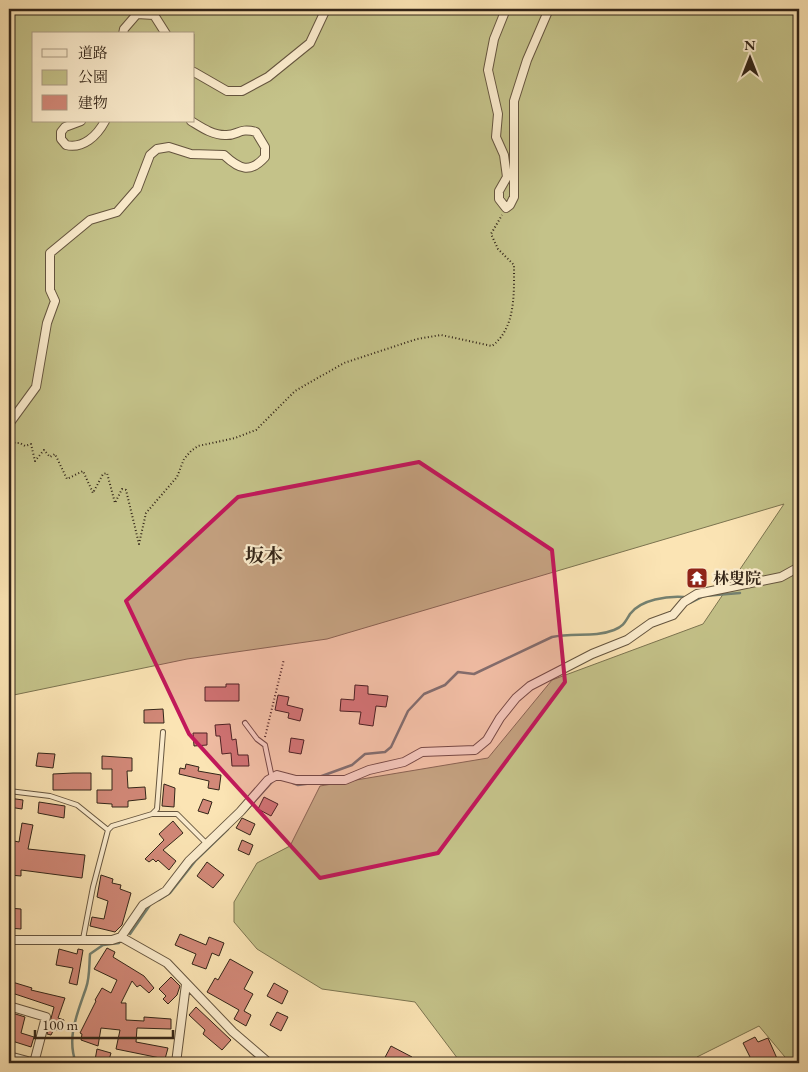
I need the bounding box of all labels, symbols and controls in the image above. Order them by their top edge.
legend [32,32,195,122]
north arrow [726,32,776,82]
text: N [744,36,756,54]
text: 道路 [78,43,108,62]
text: 公園 [78,67,108,86]
text: 建物 [78,93,108,112]
district label: 坂本 [245,543,283,568]
temple icon: 林叟院 [685,566,709,590]
place label: 林叟院 [713,568,761,589]
scale bar [35,1007,172,1039]
text: 100 m [42,1015,79,1034]

